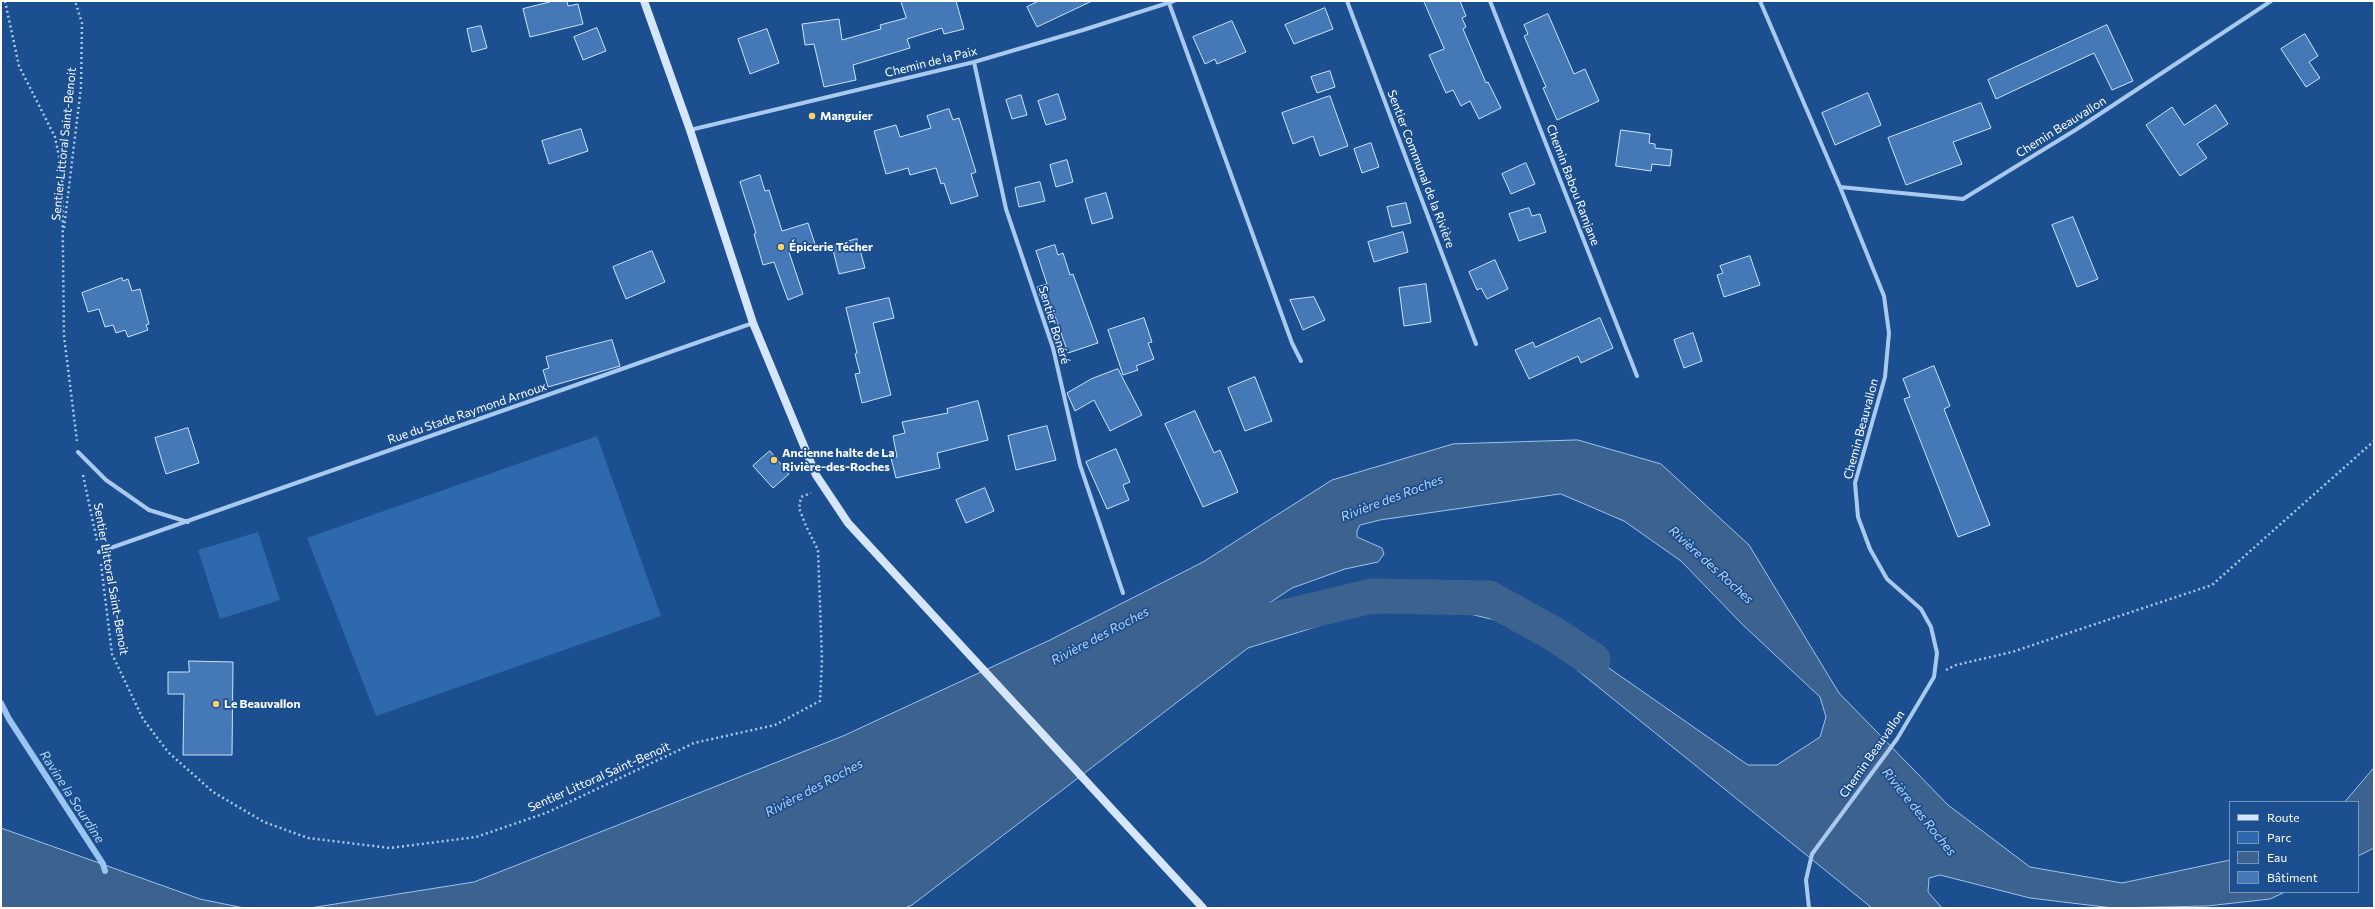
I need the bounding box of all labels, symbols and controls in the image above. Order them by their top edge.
street label: Chemin de la Paix [883,44,979,80]
street label: Sentier Littoral Saint-Benoit [49,67,79,221]
street label: Sentier Communal de la Rivière [1384,88,1458,250]
street label: Chemin Beauvallon [2013,93,2109,161]
place label: Manguier [820,109,873,123]
marker: Manguier [807,111,817,121]
street label: Chemin Babou Ramjane [1543,122,1603,248]
place label: Épicerie Técher [789,240,873,254]
marker: Épicerie Técher [776,242,786,252]
street label: Sentier Bonéré [1035,284,1073,366]
street label: Chemin Beauvallon [1841,377,1881,481]
street label: Rue du Stade Raymond Arnoux [386,379,548,447]
place label: Ancienne halte de La Rivière-des-Roches [782,446,895,474]
marker: Ancienne halte de La Rivière-des-Roches [769,455,779,465]
water label: Rivière des Roches [1338,471,1446,525]
street label: Sentier Littoral Saint-Benoit [91,502,131,656]
water label: Rivière des Roches [1665,523,1757,607]
water label: Rivière des Roches [1048,604,1152,668]
place label: Le Beauvallon [224,697,300,711]
marker: Le Beauvallon [211,699,221,709]
street label: Chemin Beauvallon [1836,707,1908,801]
street label: Sentier Littoral Saint-Benoit [526,739,672,815]
water label: Ravine la Sourdine [36,748,108,846]
water label: Rivière des Roches [762,756,866,820]
water label: Rivière des Roches [1879,765,1959,859]
legend [2229,801,2359,893]
text: Route [2267,810,2300,824]
text: Parc [2267,830,2291,844]
text: Eau [2267,850,2287,864]
text: Bâtiment [2267,870,2318,884]

